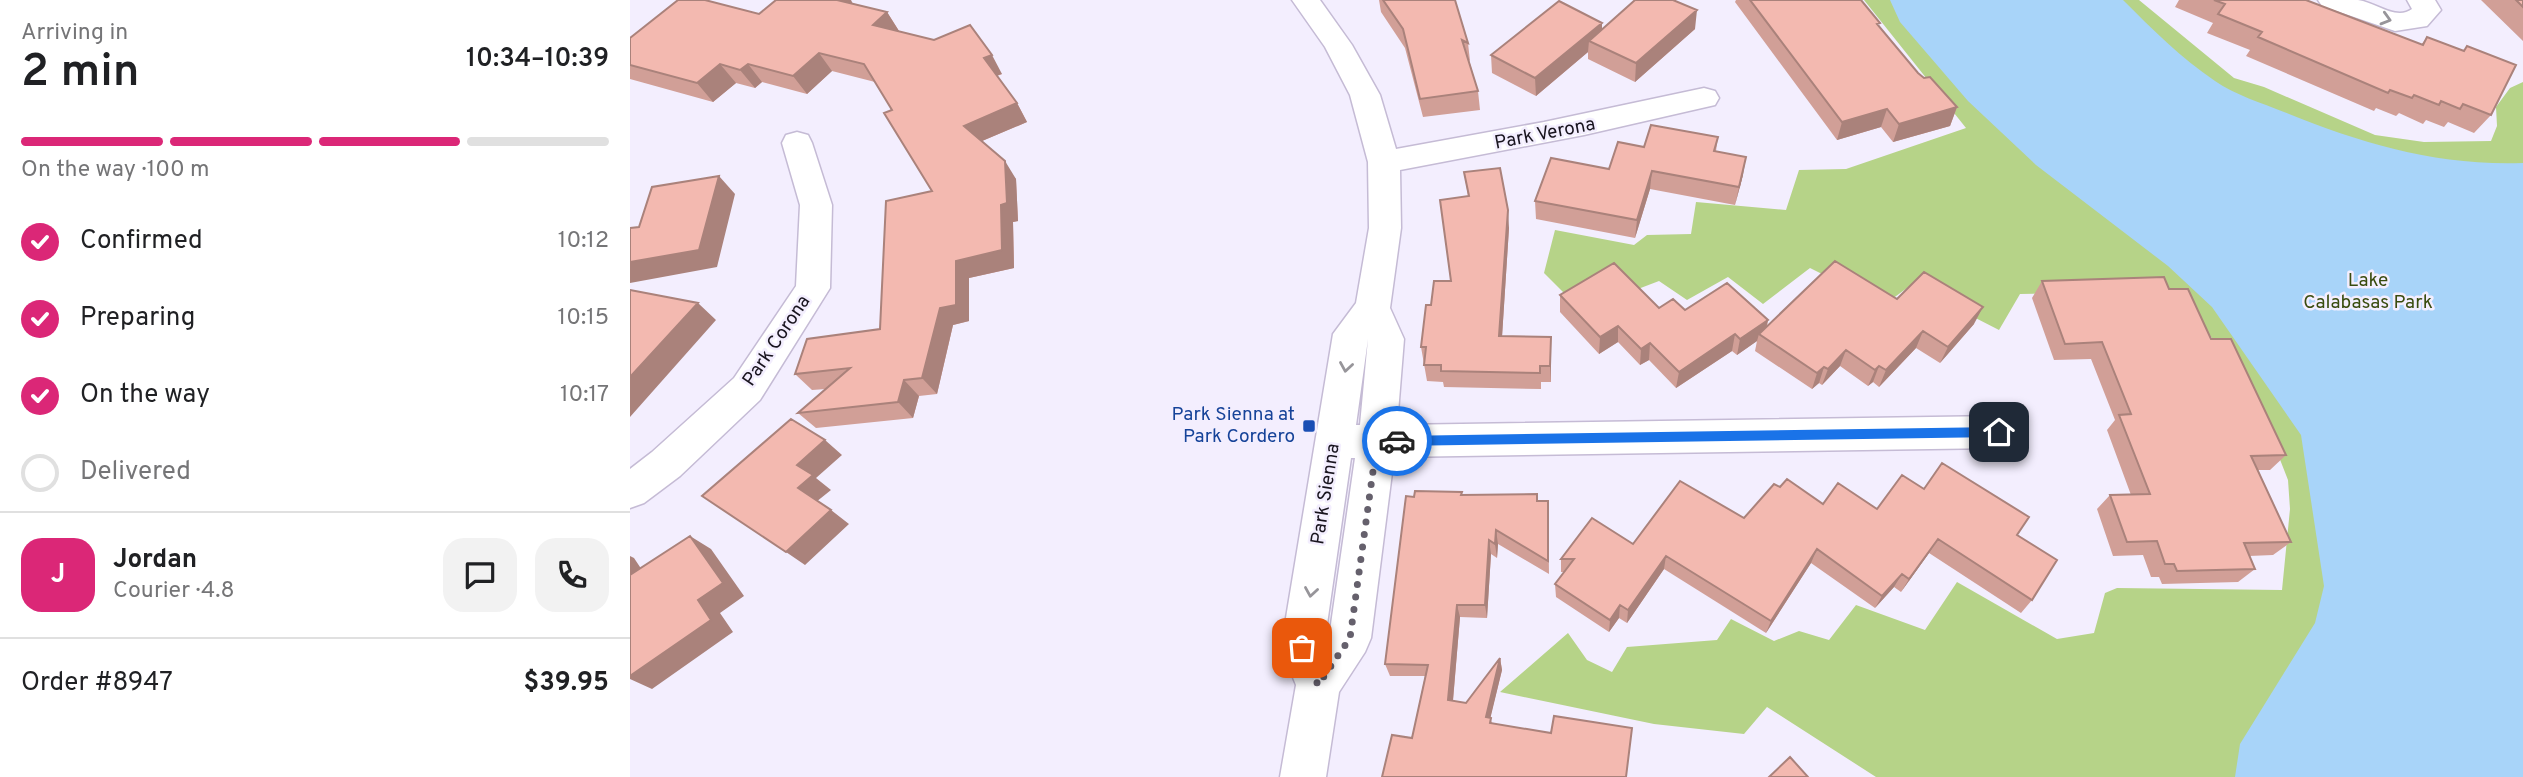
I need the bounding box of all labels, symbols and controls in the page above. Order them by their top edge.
one-way arrow [2379,10,2391,25]
text: Arriving in [21,19,128,48]
text: 10:34–10:39 [466,43,609,76]
text: 2 min [21,44,140,103]
street label: Park Verona [1493,112,1597,156]
text: On the way · 100 m [21,156,210,185]
icon: check [21,223,59,261]
text: Confirmed [80,225,203,258]
text: 10:12 [558,227,609,256]
park label: Lake Calabasas Park [2303,269,2433,315]
street label: Park Corona [738,291,816,391]
icon: check [21,300,59,338]
text: Preparing [80,302,195,335]
text: 10:15 [558,304,609,333]
one-way arrow [1339,362,1354,373]
icon: check [21,377,59,415]
text: On the way [80,379,210,412]
text: 10:17 [560,381,609,410]
pin [1969,402,2029,462]
place label: Park Sienna at Park Cordero [1172,403,1295,449]
courier [1362,406,1432,476]
icon: home [1980,413,2018,451]
marker: Park Sienna at Park Cordero [1301,418,1317,434]
icon: car [1378,422,1416,460]
street label: Park Sienna [1306,442,1346,546]
text: Delivered [80,456,191,489]
button: chat [443,538,517,612]
button: phone [535,538,609,612]
text: Jordan [113,544,197,577]
text: J [51,559,65,592]
text: Courier · 4.8 [113,577,234,606]
one-way arrow [1304,586,1319,598]
pin [1272,618,1332,678]
icon: bag [1283,629,1321,667]
text: Order #8947 [21,667,173,700]
text: $39.95 [524,667,609,700]

